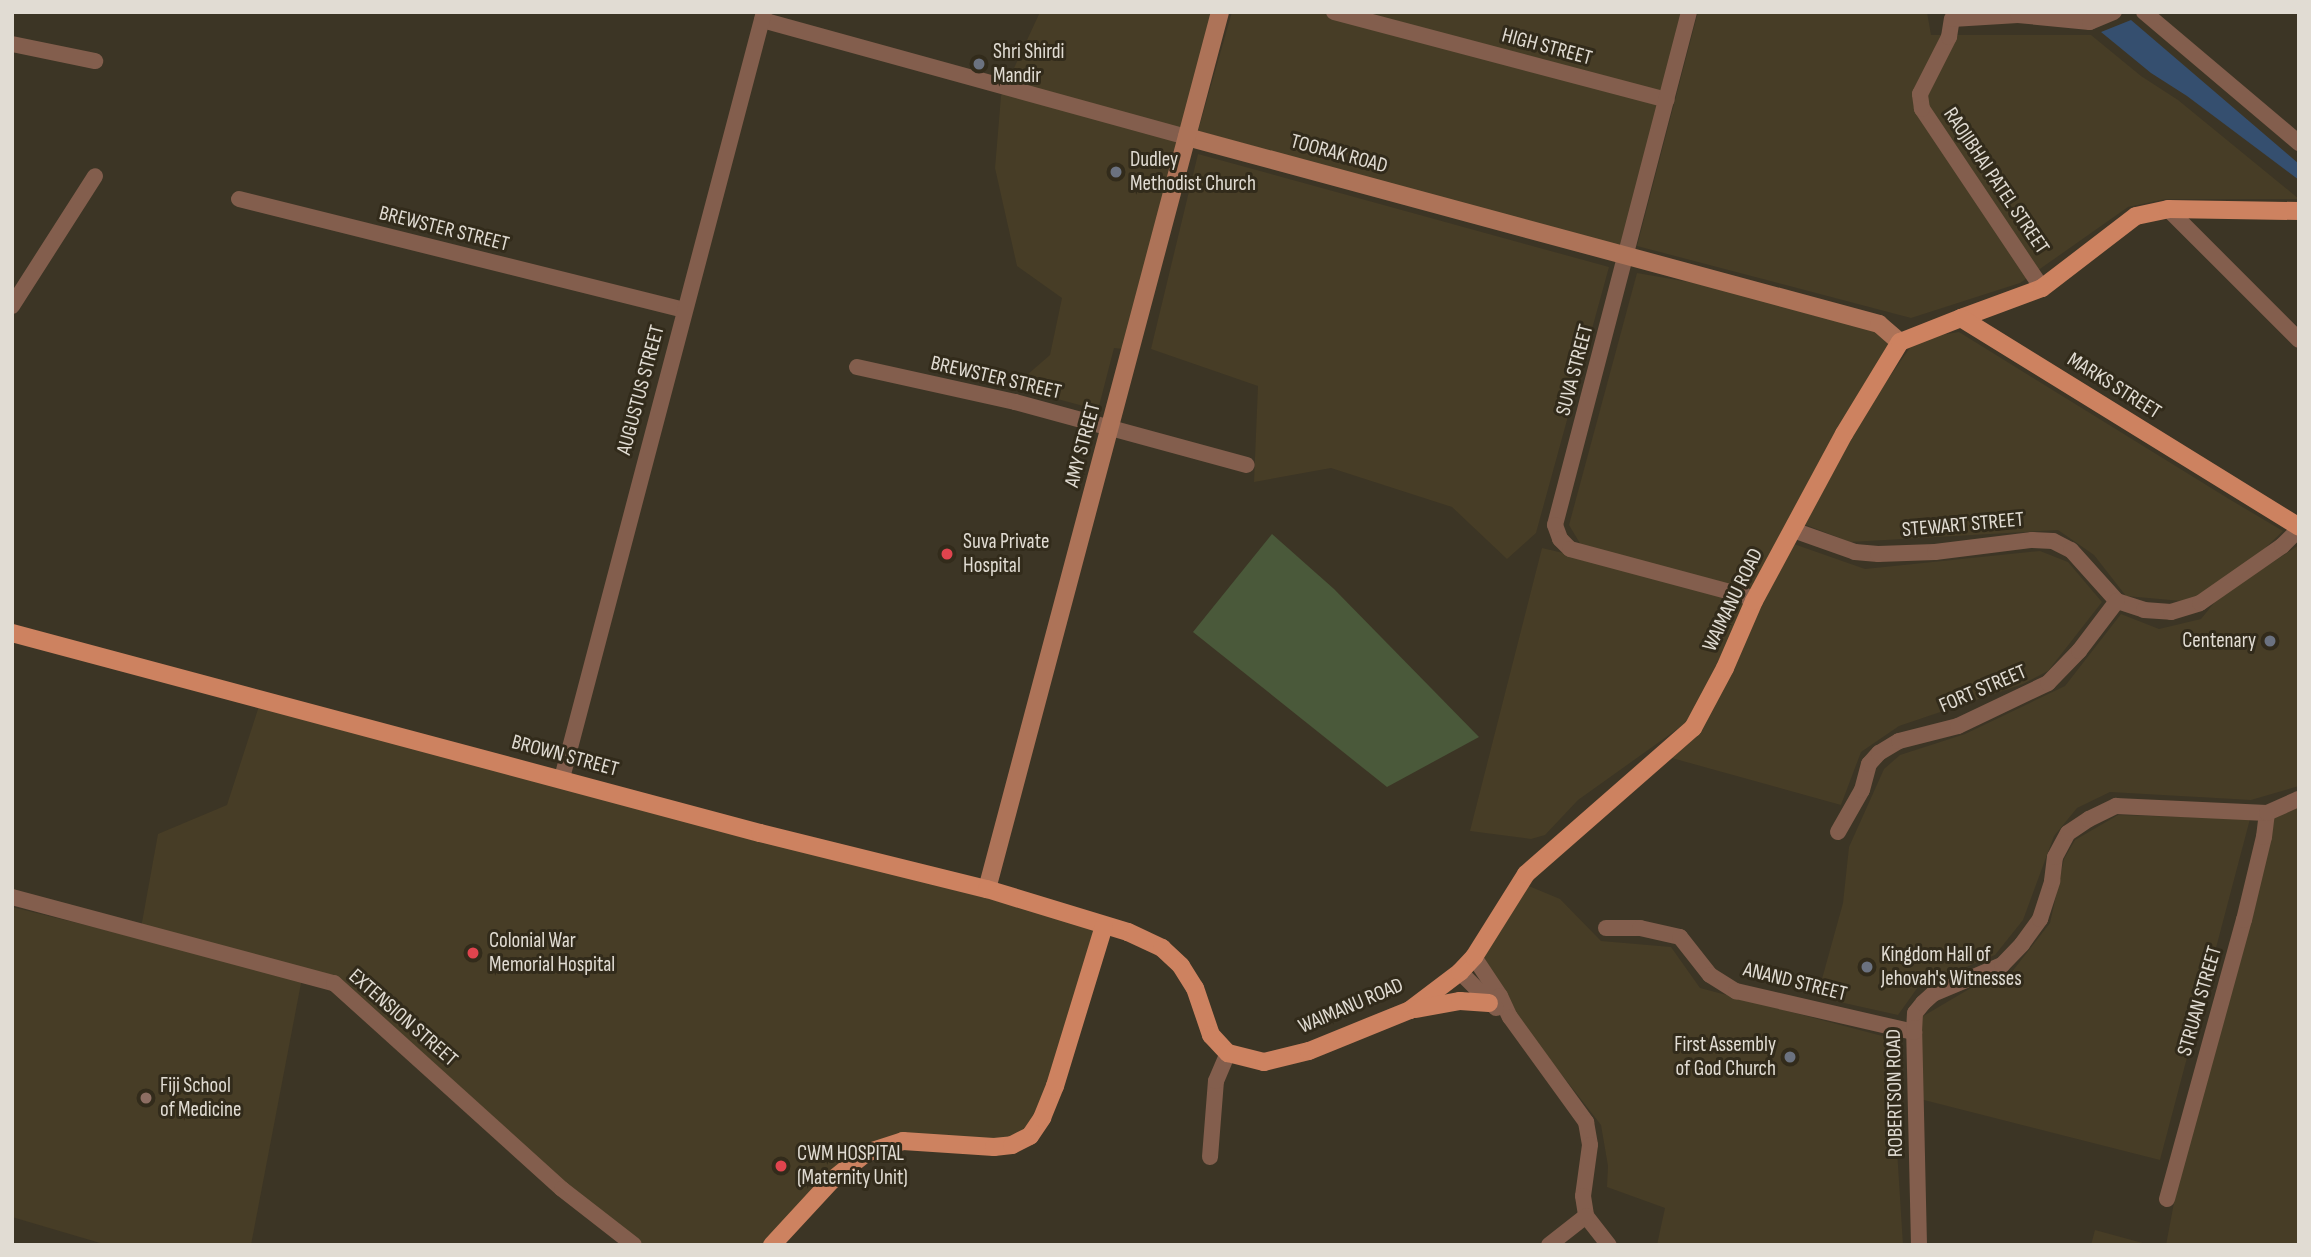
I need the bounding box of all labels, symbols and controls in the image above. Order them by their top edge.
street label: HIGH STREET [1499,23,1595,71]
place label: Shri Shirdi Mandir [993,39,1064,89]
marker: Shri Shirdi Mandir [971,56,987,72]
street label: RAOJIBHAI PATEL STREET [1938,103,2054,259]
street label: TOORAK ROAD [1288,129,1390,179]
place label: Dudley Methodist Church [1130,147,1256,197]
marker: Dudley Methodist Church [1108,164,1124,180]
street label: BREWSTER STREET [376,201,512,257]
street label: AUGUSTUS STREET [612,322,670,458]
street label: SUVA STREET [1551,322,1599,418]
street label: MARKS STREET [2062,347,2166,425]
street label: BREWSTER STREET [928,351,1064,405]
street label: AMY STREET [1060,400,1106,490]
street label: STEWART STREET [1901,507,2025,543]
place label: Suva Private Hospital [963,529,1049,579]
marker: Suva Private Hospital [937,544,957,564]
street label: WAIMANU ROAD [1697,544,1769,656]
place label: Centenary [2182,628,2256,654]
marker: Centenary [2262,633,2278,649]
street label: FORT STREET [1936,659,2030,719]
street label: BROWN STREET [509,730,621,782]
place label: Colonial War Memorial Hospital [489,928,615,978]
place label: Kingdom Hall of Jehovah's Witnesses [1881,942,2022,992]
marker: Colonial War Memorial Hospital [463,943,483,963]
street label: STRUAN STREET [2172,943,2228,1059]
street label: ANAND STREET [1741,957,1849,1007]
marker: Kingdom Hall of Jehovah's Witnesses [1859,959,1875,975]
street label: EXTENSION STREET [343,964,463,1072]
street label: WAIMANU ROAD [1295,973,1407,1039]
street label: ROBERTSON ROAD [1881,1029,1909,1157]
place label: First Assembly of God Church [1674,1032,1776,1082]
marker: First Assembly of God Church [1782,1049,1798,1065]
place label: Fiji School of Medicine [160,1073,241,1123]
marker: Fiji School of Medicine [138,1090,154,1106]
place label: CWM HOSPITAL (Maternity Unit) [797,1141,908,1191]
marker: CWM HOSPITAL (Maternity Unit) [771,1156,791,1176]

